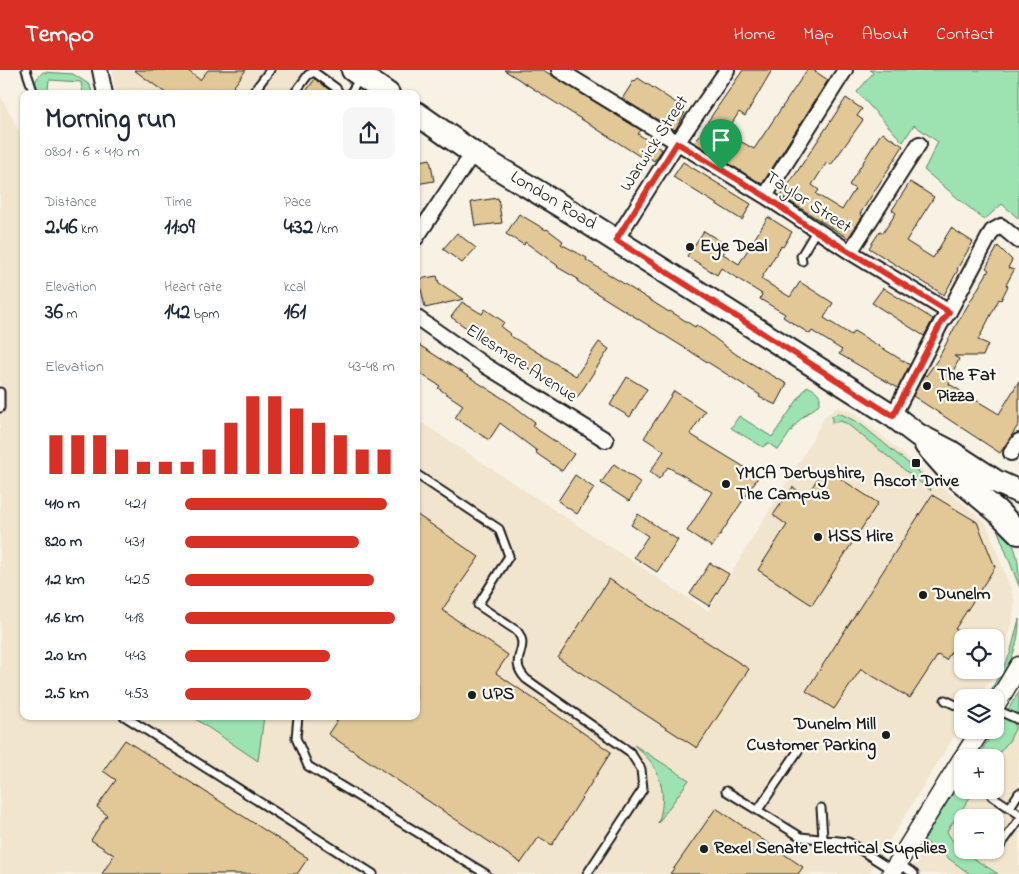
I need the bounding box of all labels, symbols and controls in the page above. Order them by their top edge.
text: Tempo [25,18,94,53]
text: Home [734,22,775,48]
text: Map [803,22,834,48]
text: About [862,22,908,48]
text: Contact [936,22,994,48]
street label: Warwick Street [614,91,696,197]
text: Morning run [45,100,176,141]
button: share [343,107,395,159]
pin [700,119,742,170]
icon: arrive [707,126,735,154]
text: 08:01 · 6 × 410 m [45,140,140,164]
street label: London Road [505,165,601,237]
street label: Taylor Street [760,165,856,241]
text: Distance [45,192,97,213]
text: Time [164,192,192,213]
text: Pace [284,192,311,213]
text: 2.46 [45,213,78,243]
text: 11:09 [164,213,195,243]
text: 4:32 [284,213,313,243]
text: km [78,219,98,240]
text: /km [313,219,338,240]
place label: Eye Deal [700,234,768,261]
marker: Eye Deal [684,241,696,253]
text: Elevation [45,277,96,298]
text: Heart rate [164,277,222,298]
text: kcal [284,277,306,298]
text: 36 [45,298,63,328]
text: 142 [164,298,190,328]
text: 161 [284,298,306,328]
text: m [63,304,77,325]
text: bpm [190,304,219,325]
street label: Ellesmere Avenue [460,318,583,410]
text: Elevation [45,355,104,379]
text: 43–48 m [348,355,395,379]
place label: The Fat Pizza [937,363,997,410]
marker: The Fat Pizza [921,380,933,392]
marker: Ascot Drive [910,457,922,469]
place label: YMCA Derbyshire, The Campus [735,461,865,508]
place label: Ascot Drive [873,469,960,495]
marker: YMCA Derbyshire, The Campus [720,478,732,490]
text: 410 m [45,492,80,516]
text: 4:21 [125,492,146,516]
place label: HSS Hire [828,524,894,550]
text: 820 m [45,530,82,554]
text: 4:31 [125,530,145,554]
marker: HSS Hire [812,531,824,543]
text: 1.2 km [45,568,85,592]
text: 4:25 [125,568,150,592]
place label: Dunelm [932,582,990,608]
marker: Dunelm [917,589,929,601]
text: 1.6 km [45,606,84,630]
text: 4:18 [125,606,144,630]
map controls [954,629,1004,859]
button: locate [954,629,1004,679]
text: 2.0 km [45,644,87,668]
text: 4:43 [125,644,146,668]
text: 2.5 km [45,682,89,706]
text: 4:53 [125,682,149,706]
place label: UPS [482,682,515,708]
marker: UPS [466,689,478,701]
button: layers [954,689,1004,739]
place label: Dunelm Mill Customer Parking [746,712,876,760]
marker: Dunelm Mill Customer Parking [880,729,892,741]
button: + [954,749,1004,799]
button: − [954,809,1004,859]
place label: Rexel Senate Electrical Supplies [714,836,947,862]
marker: Rexel Senate Electrical Supplies [698,843,710,855]

